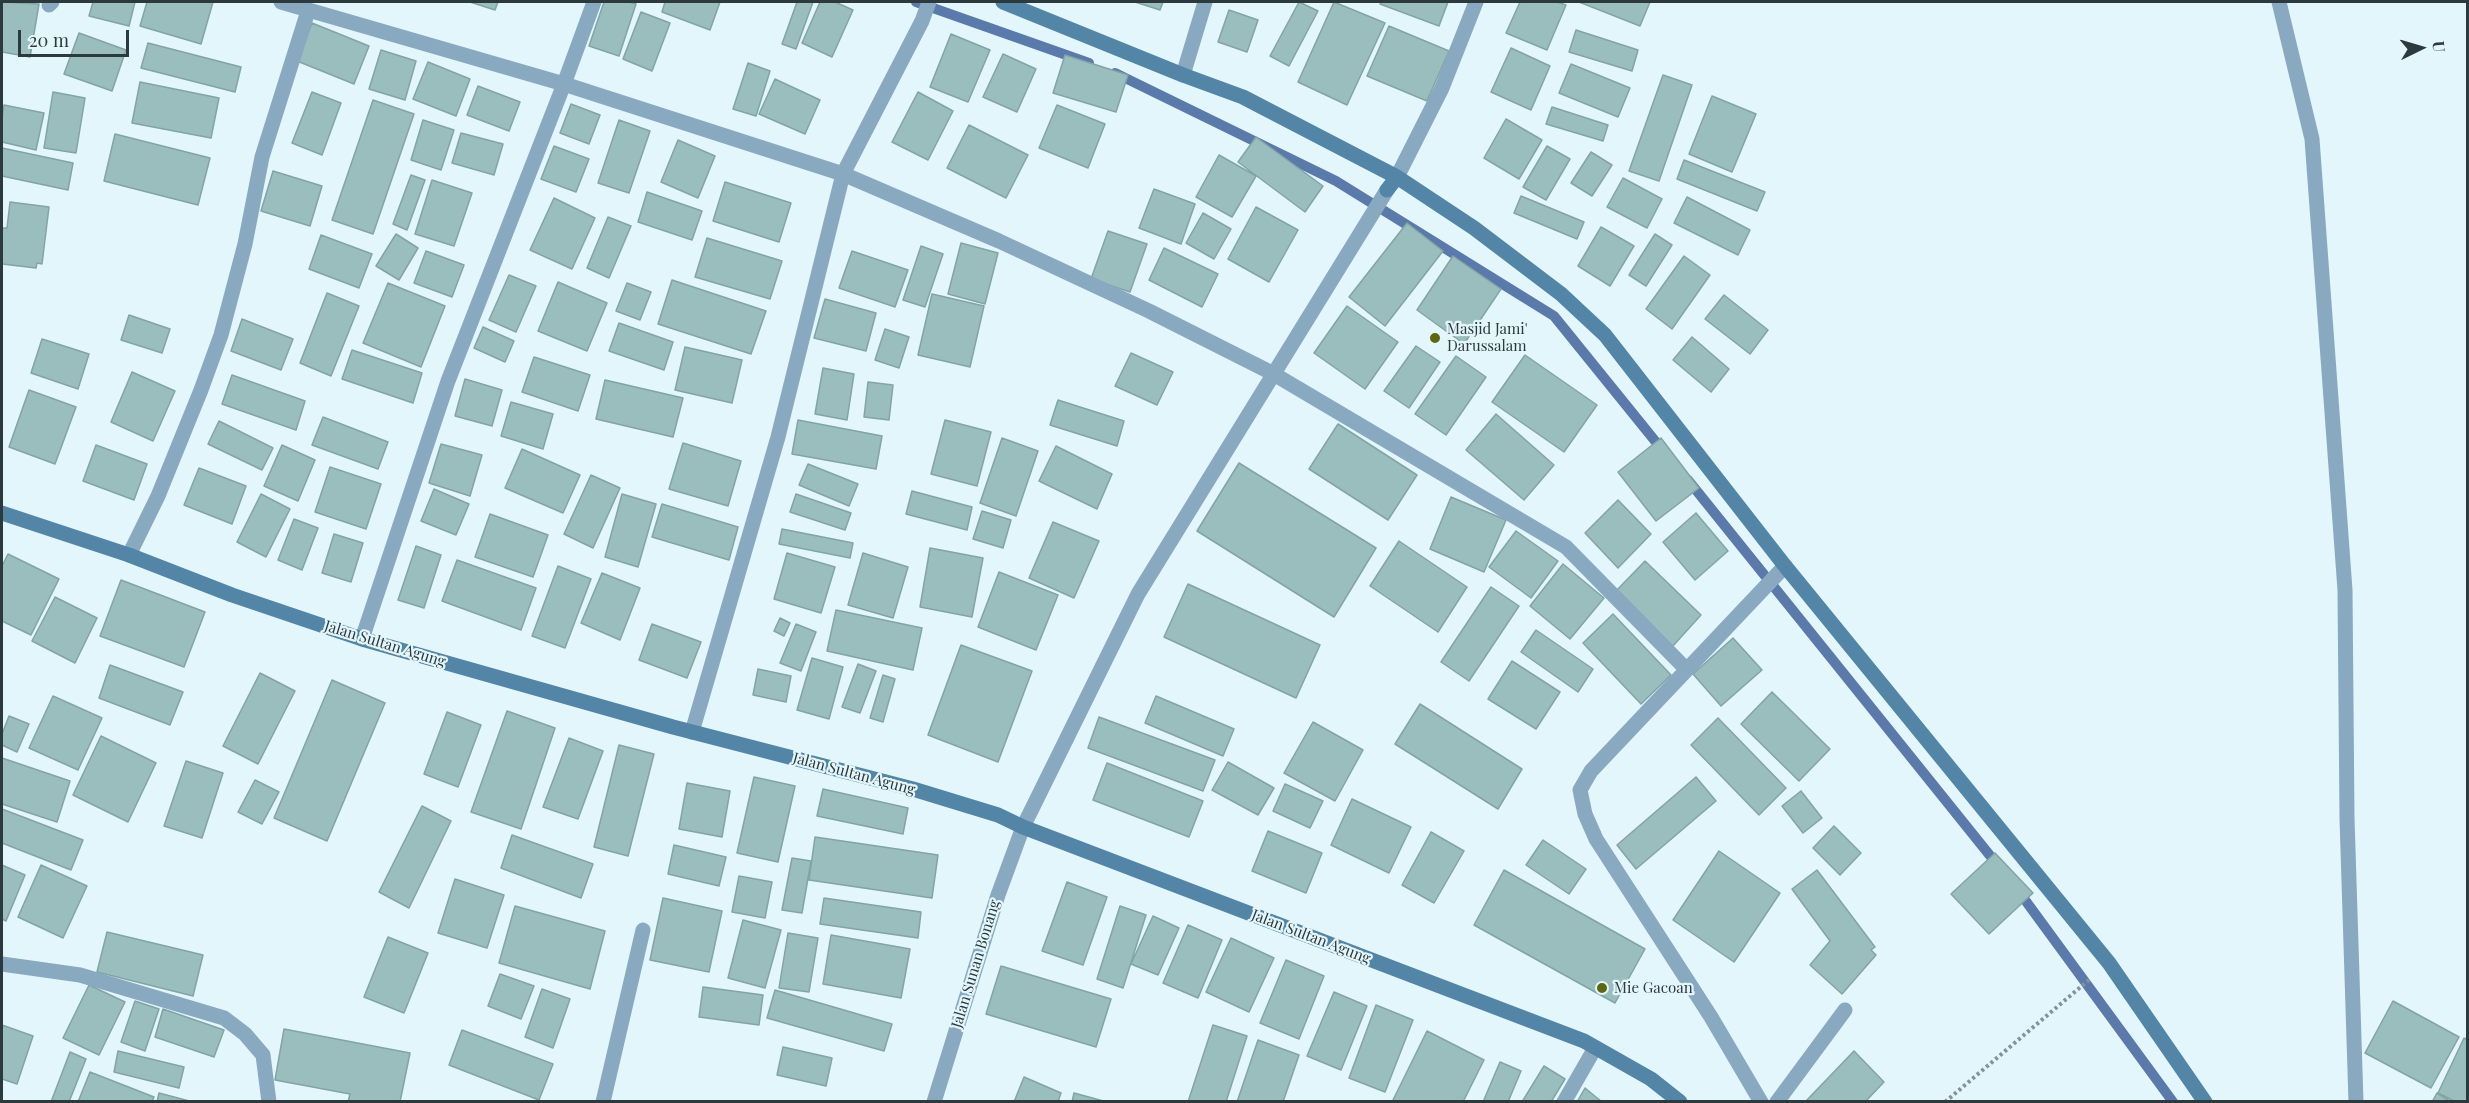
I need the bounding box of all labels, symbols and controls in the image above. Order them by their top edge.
scale bar [21,18,132,56]
north arrow [2391,18,2451,78]
text: 20 m [29,28,69,52]
text: U [2428,40,2450,53]
place label: Masjid Jami' Darussalam [1447,320,1528,355]
marker: Masjid Jami' Darussalam [1428,331,1442,345]
street label: Jalan Sultan Agung [322,617,448,671]
street label: Jalan Sultan Agung [791,749,917,799]
street label: Jalan Sunan Bonang [948,898,1004,1030]
street label: Jalan Sultan Agung [1249,906,1373,968]
place label: Mie Gacoan [1614,979,1693,997]
marker: Mie Gacoan [1595,981,1609,995]

